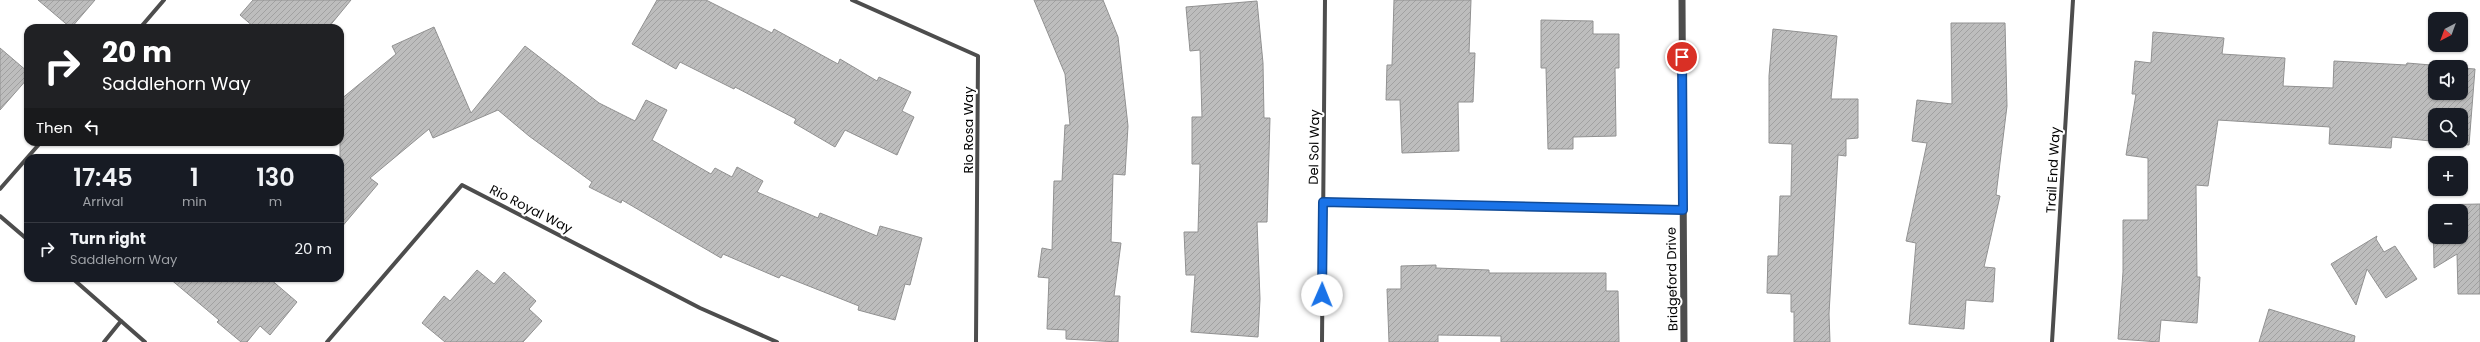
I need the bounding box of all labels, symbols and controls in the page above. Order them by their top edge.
north arrow [2428,12,2468,52]
map controls [2428,12,2468,244]
text: 20 m [102,33,172,72]
icon: right [36,40,88,92]
pin [1665,40,1699,74]
icon: arrive [1671,46,1693,68]
button: sound [2428,60,2468,100]
text: Saddlehorn Way [102,71,251,96]
street label: Rio Rosa Way [959,86,978,173]
street label: Del Sol Way [1304,108,1324,185]
button: search [2428,108,2468,148]
icon: left [81,116,103,138]
text: Then [36,117,73,138]
street label: Trail End Way [2041,126,2065,214]
button: + [2428,156,2468,196]
text: 17:45 [73,161,133,194]
text: 1 [190,161,199,194]
text: 130 [256,161,295,194]
street label: Rio Royal Way [486,180,576,238]
text: Arrival [83,192,123,211]
text: min [182,192,207,211]
text: m [269,192,282,211]
button: − [2428,204,2468,244]
street label: Bridgeford Drive [1662,227,1682,331]
text: Turn right [70,228,146,249]
icon: right [36,238,58,260]
text: 20 m [294,238,332,259]
text: Saddlehorn Way [70,250,177,269]
position arrow [1301,274,1343,316]

